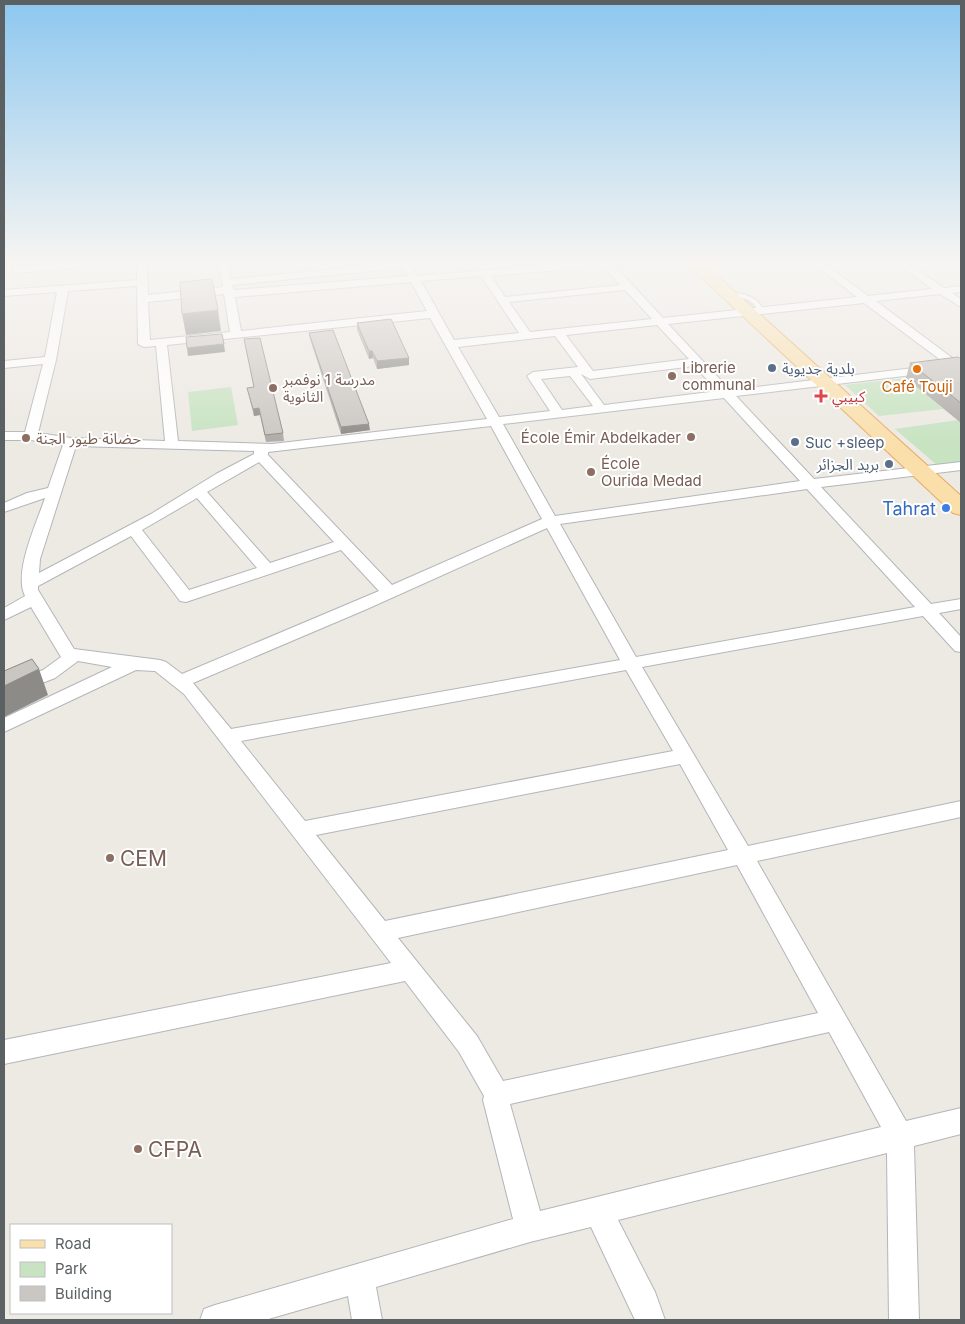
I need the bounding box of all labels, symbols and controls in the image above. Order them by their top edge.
place label: Librerie communal [682,358,756,394]
place label: بلدية جديوية [782,359,855,378]
marker: بلدية جديوية [766,362,778,374]
marker: Café Touji [911,363,923,375]
place label: مدرسة 1 نوفمبر الثانوية [282,370,375,406]
marker: Librerie communal [666,370,678,382]
place label: Café Touji [881,377,953,396]
marker: مدرسة 1 نوفمبر الثانوية [267,382,279,394]
place label: كبيبي [832,387,866,408]
marker: كبيبي [814,389,828,403]
place label: École Émir Abdelkader [521,428,681,447]
place label: حضانة طيور الجنة [36,429,141,448]
marker: École Émir Abdelkader [685,431,697,443]
marker: حضانة طيور الجنة [20,432,32,444]
place label: Suc +sleep [805,433,884,452]
marker: Suc +sleep [789,436,801,448]
place label: École Ourida Medad [601,454,702,490]
place label: بريد الجزائر [816,455,879,474]
marker: بريد الجزائر [883,458,895,470]
marker: École Ourida Medad [585,466,597,478]
place label: Tahrat [882,498,936,519]
marker: Tahrat [940,502,952,514]
place label: CEM [120,846,167,871]
marker: CEM [104,852,116,864]
place label: CFPA [148,1137,202,1162]
marker: CFPA [132,1143,144,1155]
legend [10,1224,172,1314]
text: Road [55,1234,91,1253]
text: Park [55,1259,88,1278]
text: Building [55,1284,112,1303]

